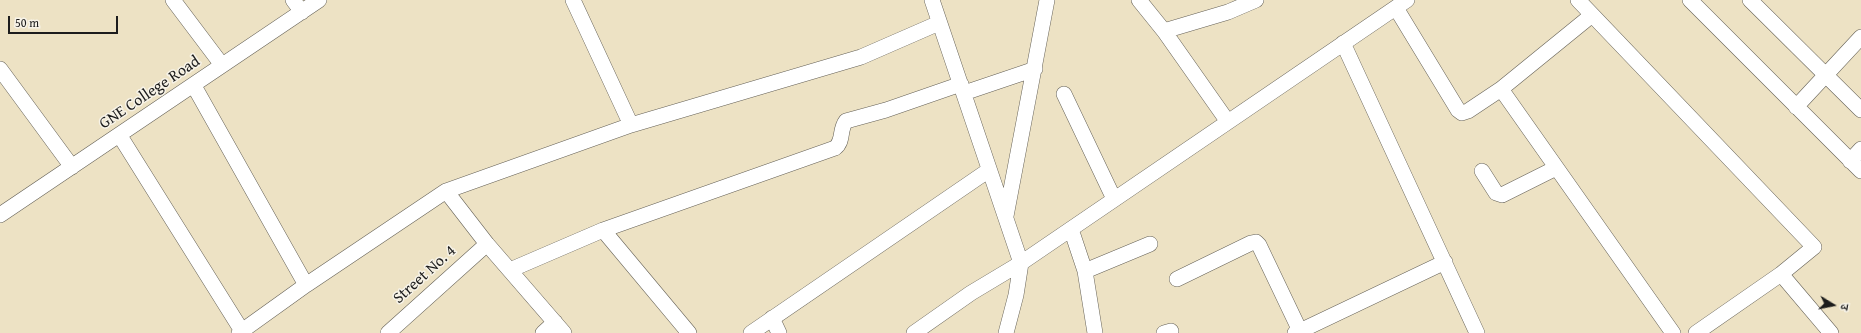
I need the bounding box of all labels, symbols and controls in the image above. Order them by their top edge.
scale bar [10,8,120,34]
text: 50 m [15,14,39,31]
street label: GNE College Road [96,52,204,134]
street label: Street No. 4 [390,242,460,308]
north arrow [1813,285,1853,325]
text: उ [1836,303,1853,311]

